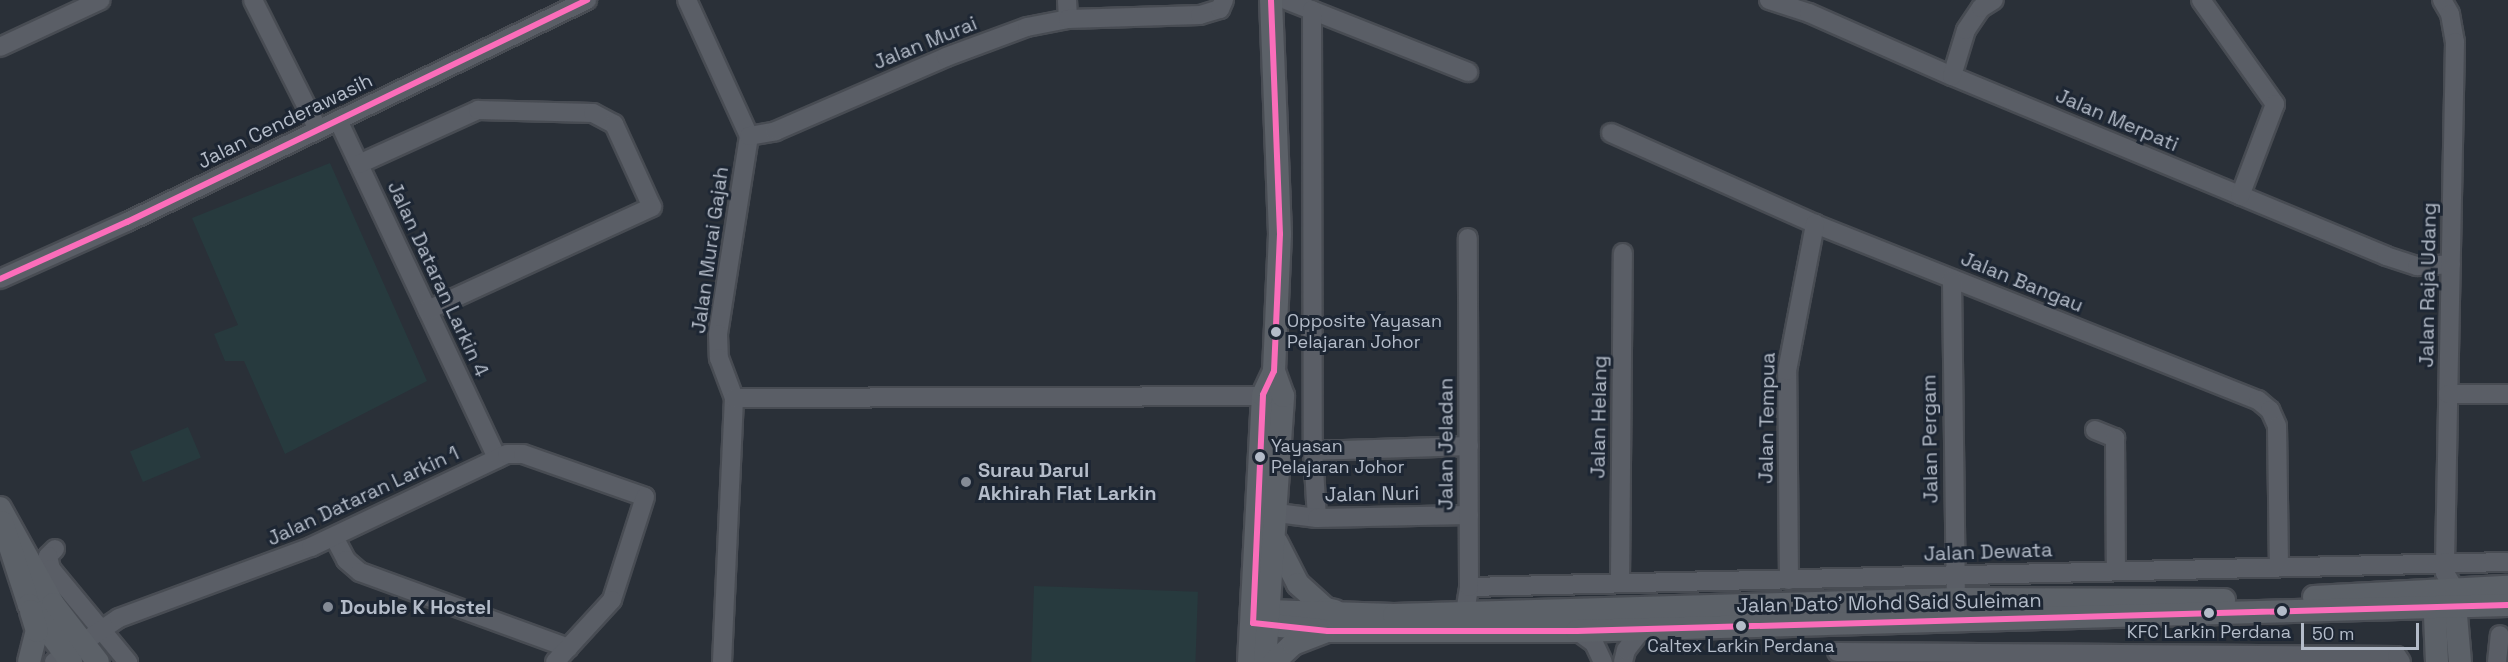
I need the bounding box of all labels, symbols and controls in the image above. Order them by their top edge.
street label: Jalan Murai [870,11,980,75]
street label: Jalan Cenderawasih [194,68,376,174]
street label: Jalan Merpati [2052,83,2182,157]
street label: Jalan Murai Gajah [686,165,734,335]
street label: Jalan Dataran Larkin 4 [382,177,494,381]
street label: Jalan Raja Udang [2415,202,2441,368]
street label: Jalan Bangau [1957,247,2087,317]
place label: Opposite Yayasan Pelajaran Johor [1287,311,1442,354]
marker: Opposite Yayasan Pelajaran Johor [1270,326,1282,338]
street label: Jalan Tempua [1754,352,1780,484]
street label: Jalan Helang [1586,355,1612,479]
street label: Jalan Pergam [1917,374,1943,504]
street label: Jalan Jeladan [1434,378,1458,510]
place label: Yayasan Pelajaran Johor [1271,436,1405,478]
street label: Jalan Dataran Larkin 1 [263,441,463,551]
marker: Yayasan Pelajaran Johor [1254,451,1266,463]
place label: Surau Darul Akhirah Flat Larkin [978,458,1157,505]
marker: Surau Darul Akhirah Flat Larkin [959,475,973,489]
street label: Jalan Nuri [1324,481,1420,507]
street label: Jalan Dewata [1923,538,2053,566]
street label: Jalan Dato' Mohd Said Suleiman [1736,588,2042,618]
place label: Double K Hostel [340,595,491,619]
marker: Double K Hostel [321,600,335,614]
unlabelled marker [2276,605,2288,617]
marker: KFC Larkin Perdana [2203,607,2215,619]
scale bar [2304,611,2422,649]
marker: Caltex Larkin Perdana [1735,620,1747,632]
place label: KFC Larkin Perdana [2127,621,2291,643]
text: 50 m [2312,622,2354,645]
place label: Caltex Larkin Perdana [1647,635,1835,657]

